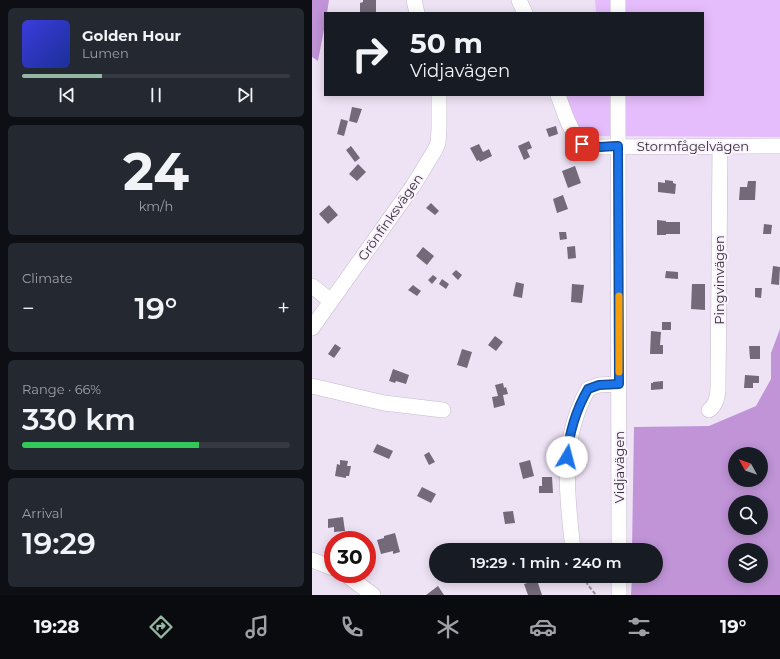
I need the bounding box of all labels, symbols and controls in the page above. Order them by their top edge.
text: Golden Hour [82,26,181,45]
text: 50 m [410,26,483,60]
icon: right [344,28,396,80]
text: Lumen [82,45,129,61]
text: Vidjavägen [410,60,510,82]
icon: previous [56,84,78,106]
icon: pause [145,84,167,106]
icon: next [234,84,256,106]
pin [565,127,599,161]
icon: arrive [571,133,593,155]
street label: Stormfågelvägen [637,138,749,154]
text: 24 [123,140,189,203]
street label: Grönfinksvägen [354,170,426,264]
text: km/h [139,198,173,214]
street label: Pingvinvägen [711,235,727,325]
text: Climate [22,270,73,286]
text: 19° [135,290,177,327]
text: − [22,295,35,322]
text: + [277,295,290,322]
text: Range · 66% [22,381,101,397]
text: 330 km [22,401,136,438]
street label: Vidjavägen [611,431,627,503]
position arrow [546,436,588,478]
north arrow [728,447,768,487]
map controls [728,447,768,583]
button: search [728,495,768,535]
text: Arrival [22,505,63,521]
text: 19:29 [22,525,96,562]
speed limit sign: 30 [324,531,376,583]
button: layers [728,543,768,583]
text: 19:29 · 1 min · 240 m [471,553,621,572]
icon: directions [147,613,175,641]
icon: music [243,613,271,641]
icon: phone [338,613,366,641]
icon: climate [434,613,462,641]
icon: car [529,613,557,641]
icon: filters [625,613,653,641]
text: 19:28 [34,616,80,638]
text: 19° [720,616,746,638]

